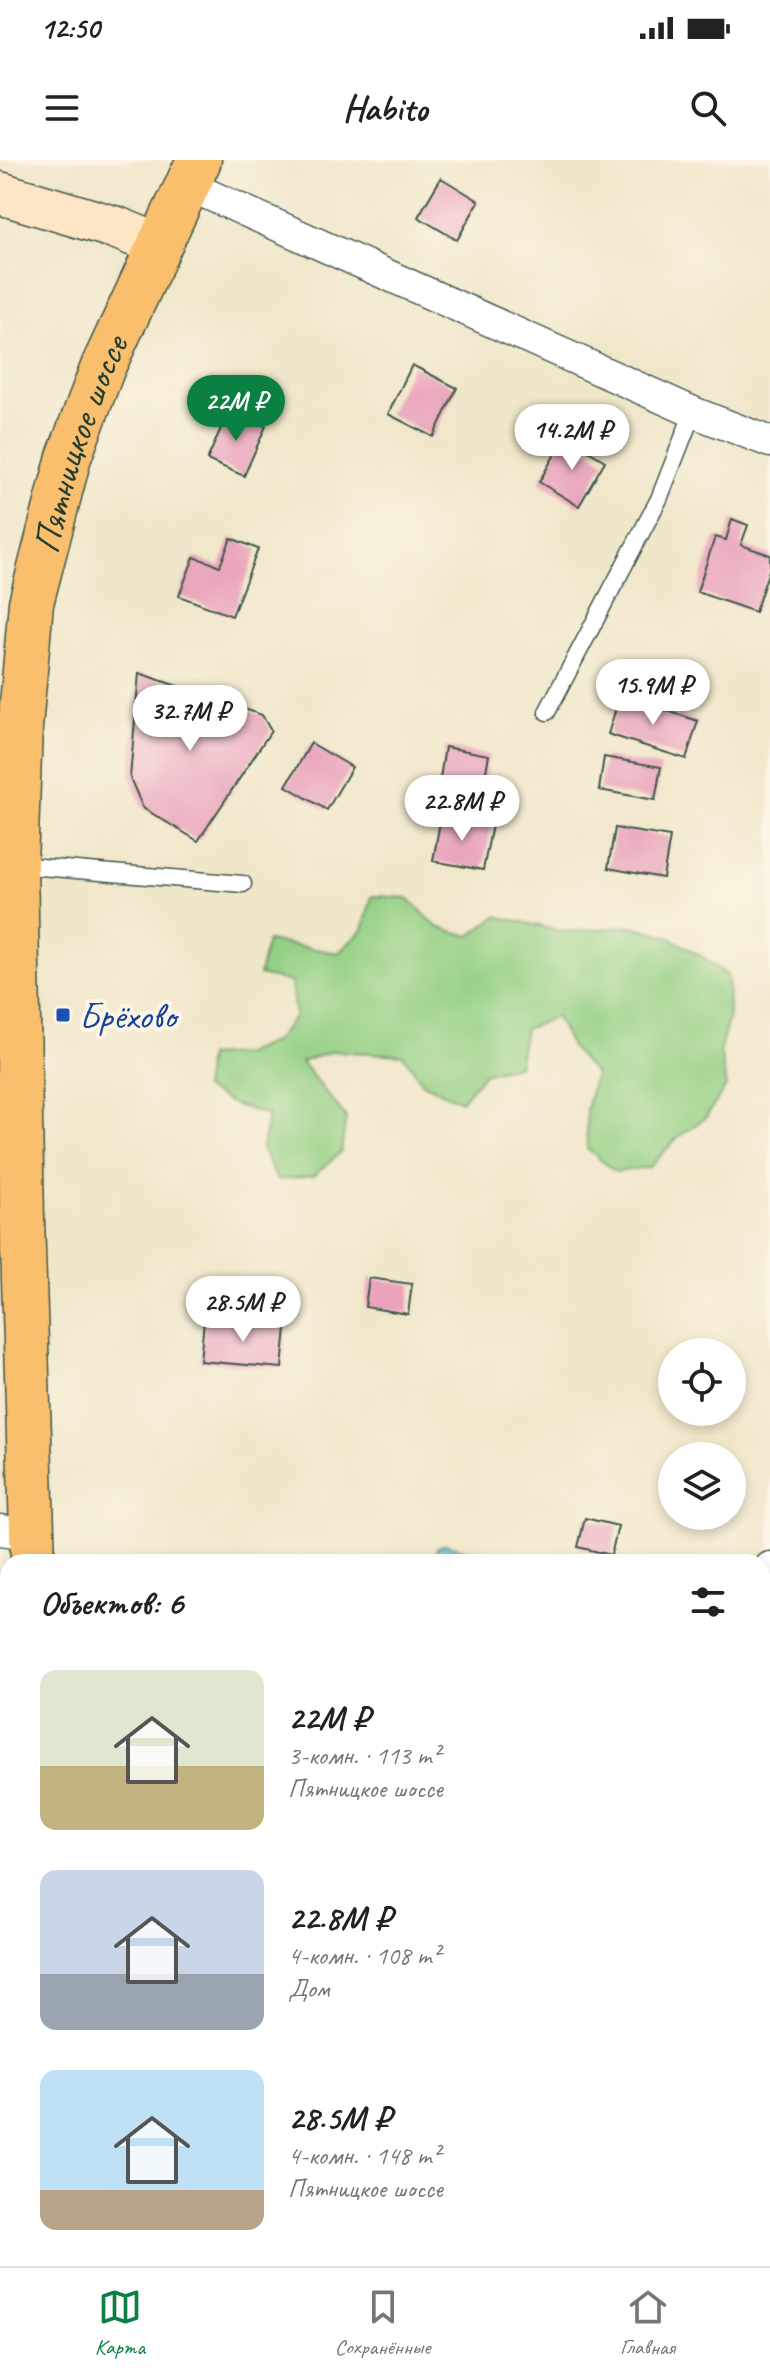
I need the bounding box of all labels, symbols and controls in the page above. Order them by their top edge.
text: 12:50 [40,9,99,47]
text: Habito [343,85,427,131]
icon: menu [40,86,84,130]
icon: search [686,86,730,130]
street label: Пятницкое шоссе [22,326,139,558]
pin: 22M ₽ [180,375,292,443]
text: 22M ₽ [205,384,267,417]
pin: 14.2M ₽ [498,404,646,472]
text: 14.2M ₽ [533,413,611,446]
pin: 15.9M ₽ [579,659,727,727]
text: 15.9M ₽ [614,668,692,701]
pin: 32.7M ₽ [116,685,264,753]
text: 32.7M ₽ [151,694,229,727]
pin: 22.8M ₽ [388,775,536,843]
text: 22.8M ₽ [423,784,501,817]
place label: Брёхово [79,992,179,1039]
marker: Брёхово [54,1006,72,1024]
pin: 28.5M ₽ [169,1276,317,1344]
text: 28.5M ₽ [204,1285,282,1318]
map controls [658,1338,746,1530]
button: locate [658,1338,746,1426]
button: layers [658,1442,746,1530]
icon: filters [686,1580,730,1624]
text: Объектов: 6 [40,1581,183,1624]
text: 22M ₽ [288,1696,369,1739]
icon: home [104,1702,200,1798]
text: 3-комн. · 113 m² [288,1739,440,1772]
text: Пятницкое шоссе [288,1772,443,1805]
text: 22.8M ₽ [288,1896,391,1939]
icon: home [104,1902,200,1998]
text: 4-комн. · 108 m² [288,1939,440,1972]
text: Дом [288,1972,330,2005]
text: 28.5M ₽ [288,2096,391,2139]
icon: home [104,2102,200,2198]
text: 4-комн. · 148 m² [288,2139,440,2172]
text: Пятницкое шоссе [288,2172,443,2205]
tab: Карта [95,2285,145,2361]
tab: Сохранённые [335,2285,430,2361]
tab: Главная [620,2285,675,2361]

